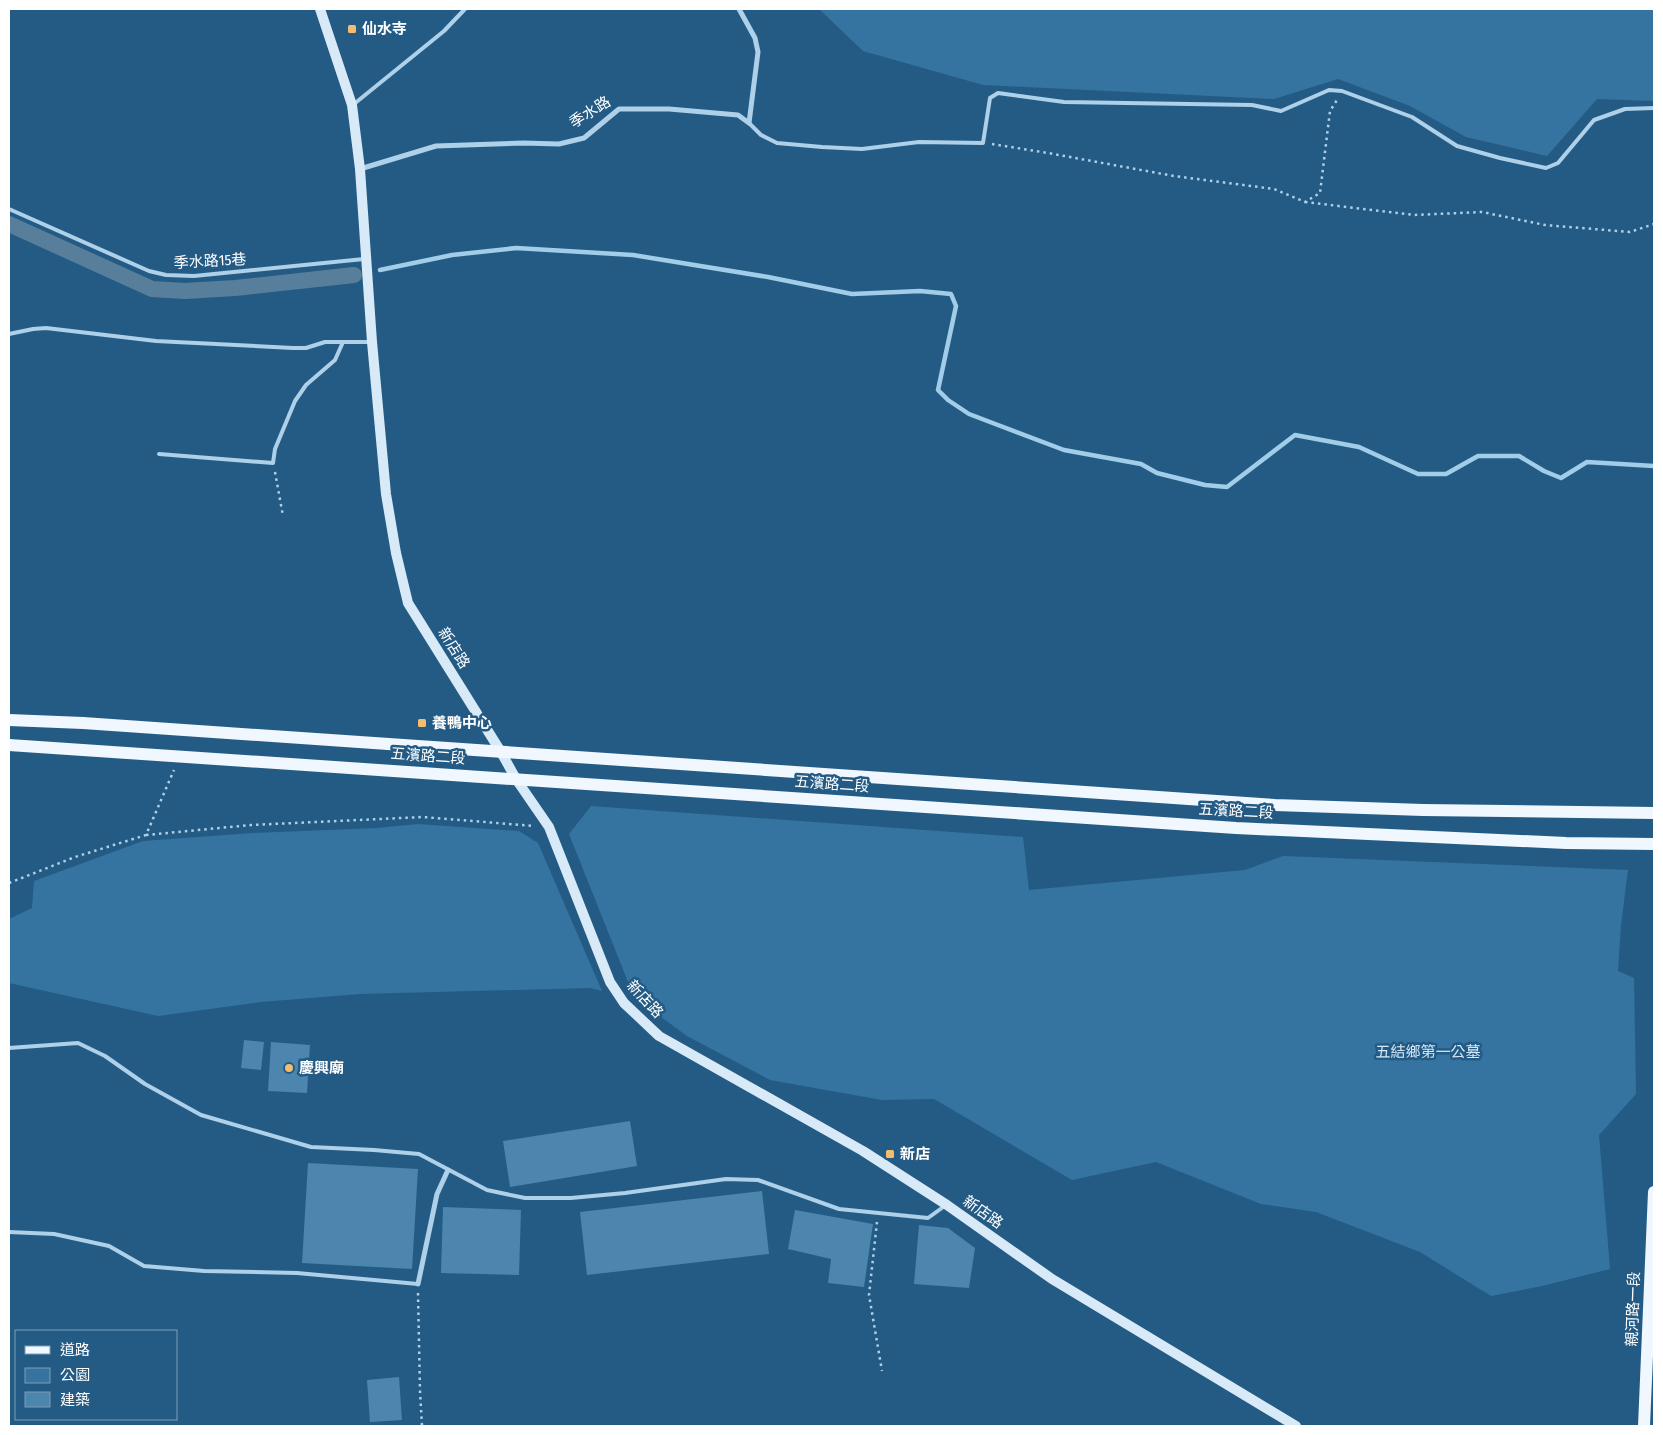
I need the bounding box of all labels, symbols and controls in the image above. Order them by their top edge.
place label: 仙水寺 [362,20,407,38]
marker: 仙水寺 [346,23,358,35]
street label: 季水路 [566,92,614,132]
street label: 季水路15巷 [173,250,247,272]
street label: 新店路 [434,624,474,672]
place label: 養鴨中心 [432,714,492,732]
marker: 養鴨中心 [416,717,428,729]
street label: 五濱路二段 [390,744,466,768]
street label: 五濱路二段 [794,772,870,796]
street label: 五濱路二段 [1198,800,1274,822]
street label: 新店路 [623,976,667,1022]
park label: 五結鄉第一公墓 [1375,1043,1481,1061]
place label: 慶興廟 [299,1059,344,1077]
marker: 慶興廟 [283,1062,295,1074]
place label: 新店 [900,1145,930,1163]
marker: 新店 [884,1148,896,1160]
street label: 新店路 [959,1192,1007,1232]
street label: 親河路一段 [1623,1271,1643,1347]
legend [15,1330,178,1420]
text: 道路 [60,1341,90,1359]
text: 公園 [60,1366,90,1384]
text: 建築 [60,1391,90,1409]

